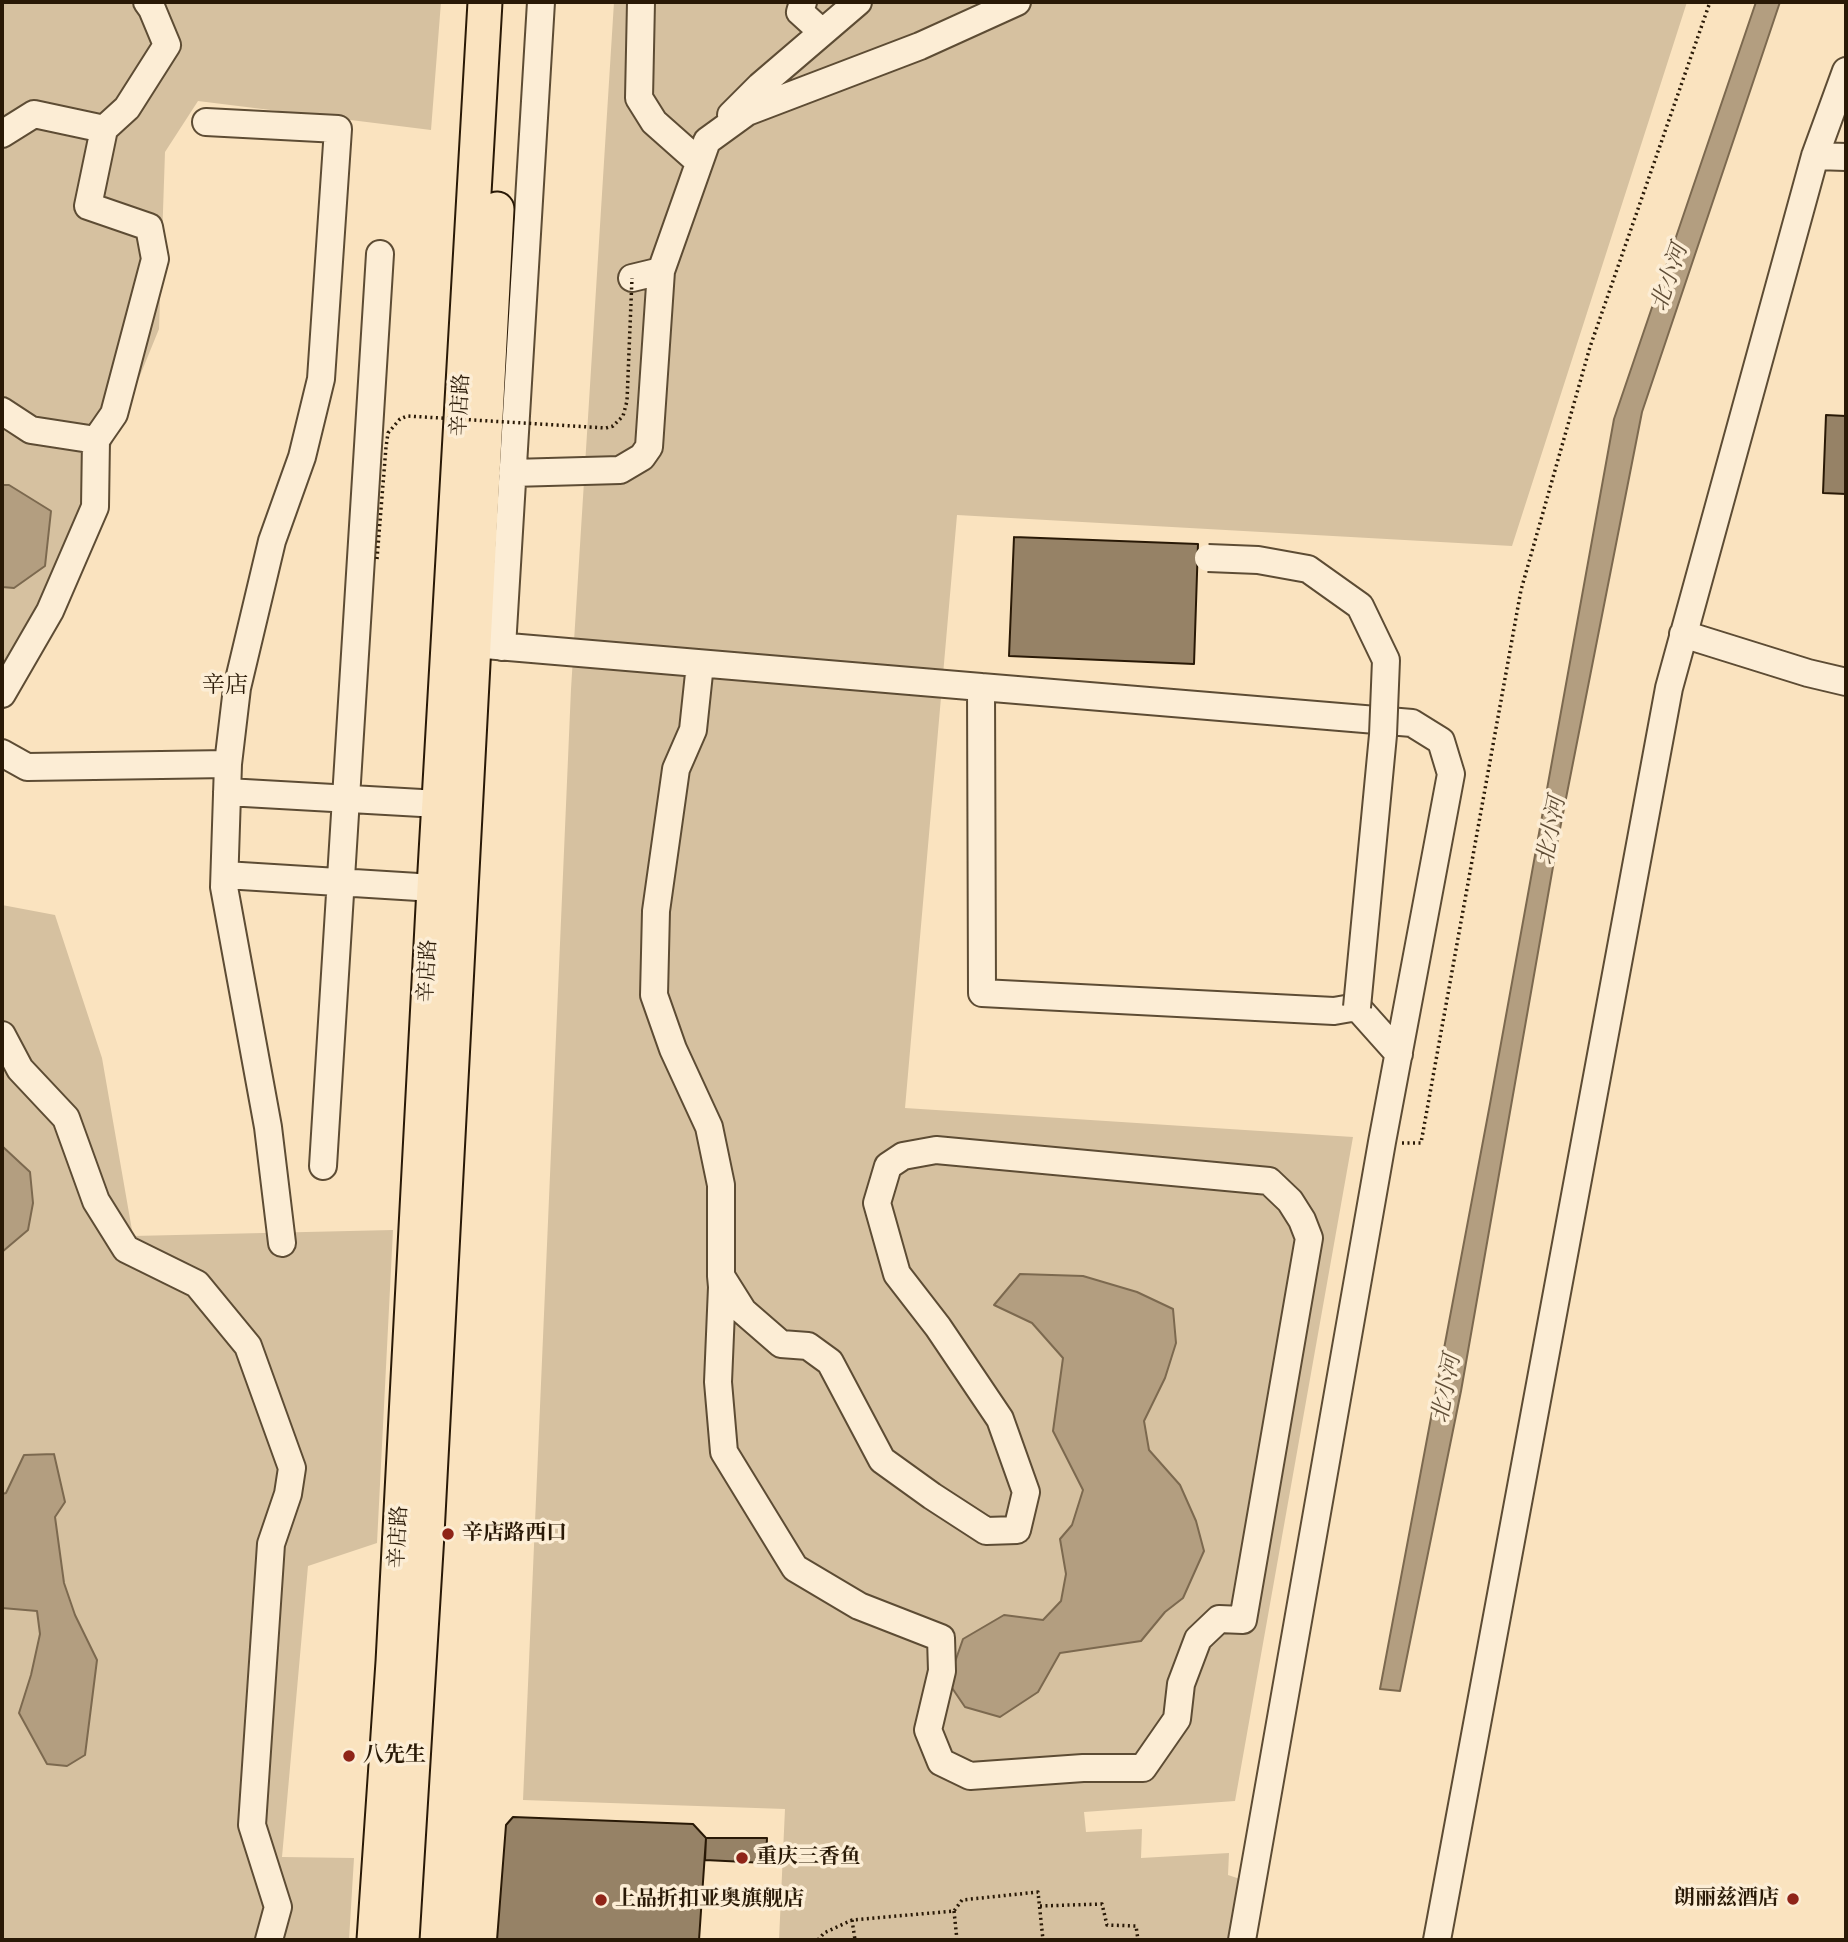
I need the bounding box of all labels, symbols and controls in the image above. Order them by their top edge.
water label: 北小河 [1647,241,1695,315]
street label: 辛店路 [448,373,476,437]
district label: 辛店 [202,673,248,701]
water label: 北小河 [1533,795,1573,867]
street label: 辛店路 [415,939,443,1003]
water label: 北小河 [1428,1353,1468,1425]
street label: 辛店路 [386,1505,414,1569]
place label: 辛店路西口 [462,1521,567,1547]
marker: 辛店路西口 [440,1526,456,1542]
place label: 八先生 [363,1743,426,1769]
marker: 八先生 [341,1748,357,1764]
place label: 重庆三香鱼 [756,1845,861,1871]
marker: 重庆三香鱼 [734,1850,750,1866]
place label: 朗丽兹酒店 [1674,1886,1779,1912]
place label: 上品折扣亚奥旗舰店 [615,1887,804,1913]
marker: 朗丽兹酒店 [1785,1891,1801,1907]
marker: 上品折扣亚奥旗舰店 [593,1892,609,1908]

